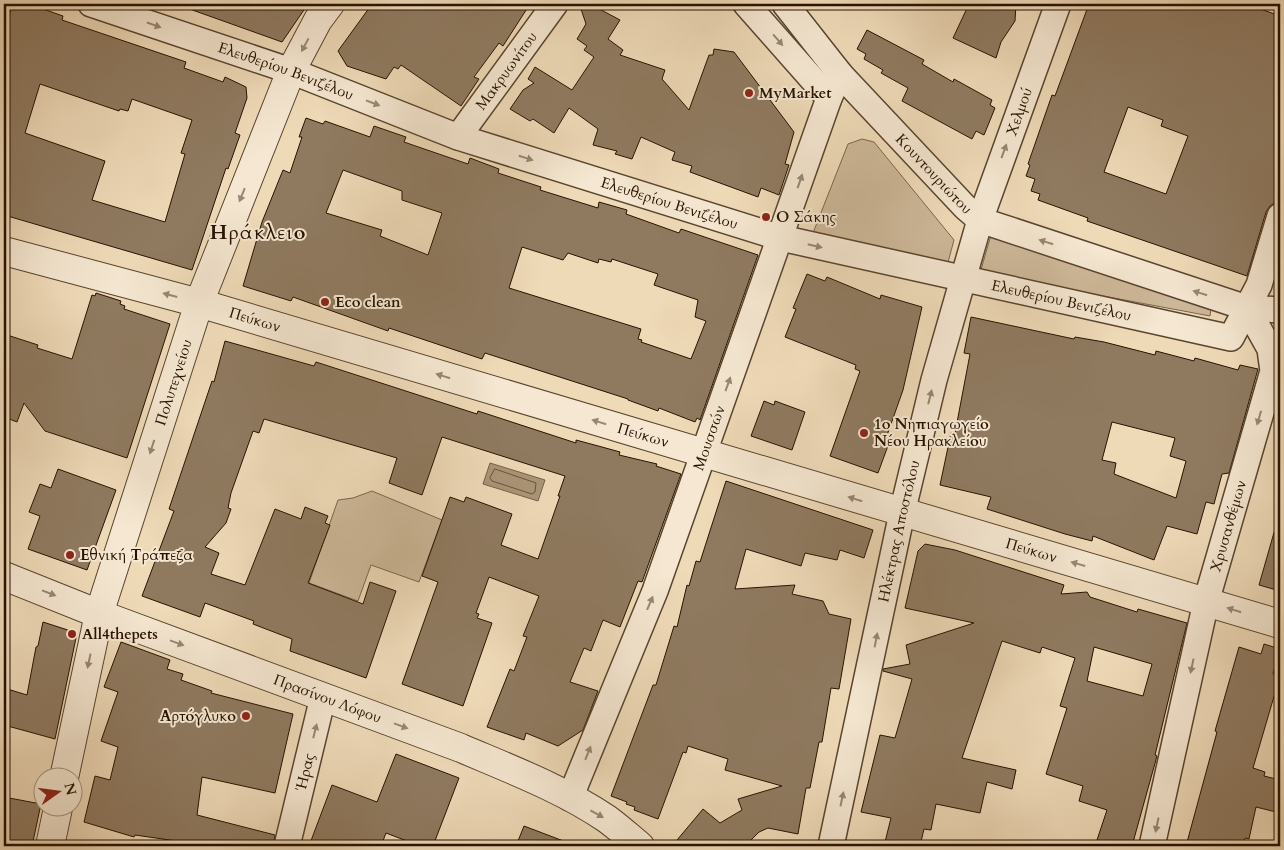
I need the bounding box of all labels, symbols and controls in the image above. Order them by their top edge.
one-way arrow [147,21,162,29]
street label: Μακρυωνίτου [471,27,542,114]
one-way arrow [773,34,784,47]
street label: Ελευθερίου Βενιζέλου [215,37,357,105]
one-way arrow [301,38,309,53]
place label: MyMarket [759,83,832,103]
street label: Χελμού [1001,85,1037,138]
marker: MyMarket [743,87,755,99]
one-way arrow [366,99,381,107]
street label: Κουντουριώτου [891,129,976,219]
one-way arrow [1001,144,1008,159]
one-way arrow [518,155,533,162]
street label: Ελευθερίου Βενιζέλου [598,172,741,234]
one-way arrow [797,174,805,189]
one-way arrow [238,188,246,203]
place label: Ο Σάκης [776,207,836,227]
marker: Ο Σάκης [760,211,772,223]
district label: Ηράκλειο [210,219,306,246]
one-way arrow [1038,237,1053,245]
one-way arrow [808,242,823,250]
street label: Ελευθερίου Βενιζέλου [989,275,1133,326]
one-way arrow [1193,289,1208,296]
one-way arrow [162,291,177,299]
place label: Eco clean [335,292,401,312]
marker: Eco clean [319,296,331,308]
street label: Πεύκων [227,303,283,337]
street label: Πολυτεχνείου [150,337,197,428]
one-way arrow [435,371,450,379]
one-way arrow [724,376,732,391]
one-way arrow [926,390,934,405]
street label: Μουσσών [688,403,730,473]
one-way arrow [1255,411,1263,426]
place label: 1ο Νηπιαγωγείο Νέου Ηρακλείου [874,414,989,451]
one-way arrow [591,418,606,426]
street label: Πεύκων [615,418,671,452]
marker: 1ο Νηπιαγωγείο Νέου Ηρακλείου [858,427,870,439]
one-way arrow [148,440,156,455]
street label: Ηλέκτρας Αποστόλου [873,458,924,604]
street label: Χρυσανθέμων [1205,478,1251,574]
one-way arrow [847,494,862,502]
street label: Πεύκων [1003,533,1059,567]
place label: Εθνική Τράπεζα [80,545,193,565]
marker: Εθνική Τράπεζα [64,549,76,561]
one-way arrow [1070,560,1085,568]
one-way arrow [42,589,57,597]
one-way arrow [647,596,655,610]
one-way arrow [1226,605,1241,613]
place label: All4thepets [82,624,158,644]
marker: All4thepets [66,628,78,640]
one-way arrow [872,632,880,647]
one-way arrow [170,640,185,647]
one-way arrow [85,654,93,669]
one-way arrow [1188,659,1196,674]
street label: Πρασίνου Λόφου [271,670,384,728]
place label: Αρτόγλυκο [160,706,236,726]
marker: Αρτόγλυκο [240,710,252,722]
one-way arrow [311,723,319,738]
one-way arrow [394,723,409,730]
one-way arrow [585,746,593,760]
street label: Ήρας [291,751,319,793]
north arrow [32,768,82,818]
text: N [59,781,81,797]
one-way arrow [838,791,846,806]
one-way arrow [591,809,604,818]
one-way arrow [1153,817,1161,832]

